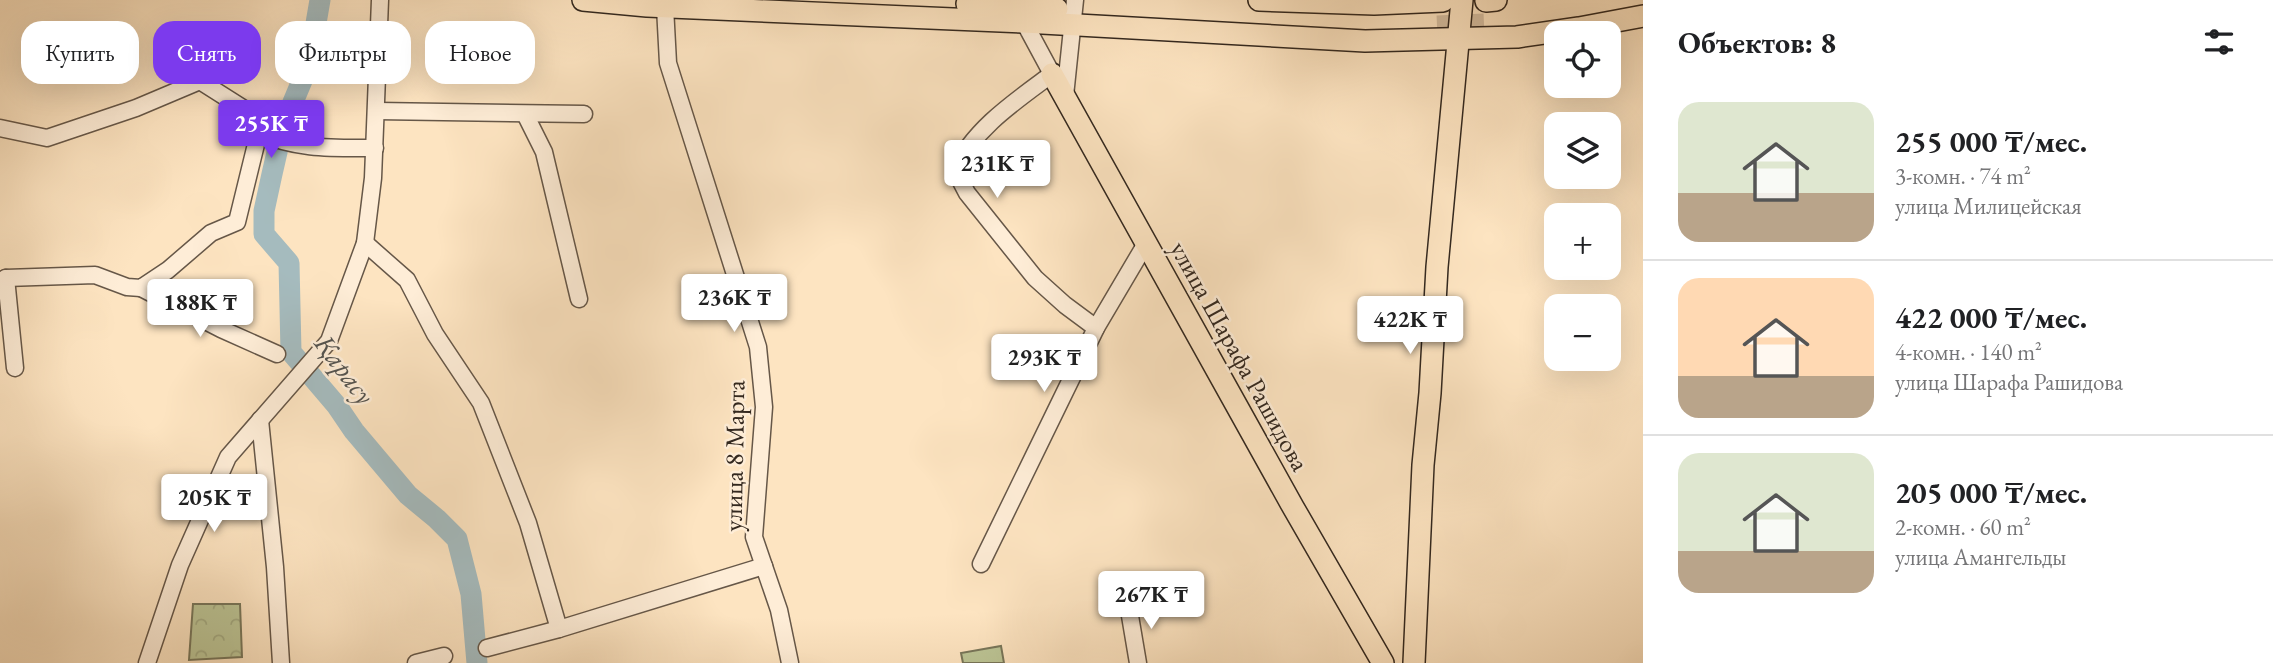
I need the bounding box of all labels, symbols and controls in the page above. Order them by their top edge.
chip: Купить [21,21,139,84]
chip: Снять [153,21,261,84]
chip: Фильтры [275,21,411,84]
chip: Новое [425,21,535,84]
map controls [1544,21,1621,371]
button: locate [1544,21,1621,98]
text: Объектов: 8 [1678,23,1836,62]
icon: filters [2200,23,2238,61]
pin: 255K ₸ [214,100,328,160]
text: 255K ₸ [234,108,308,138]
button: layers [1544,112,1621,189]
text: 255 000 ₸/мес. [1895,122,2087,161]
icon: home [1734,130,1818,214]
pin: 231K ₸ [940,140,1054,200]
text: 231K ₸ [960,148,1034,178]
text: 3-комн. · 74 m² [1895,161,2031,191]
text: улица Милицейская [1895,191,2081,221]
button: + [1544,203,1621,280]
street label: улица Шарафа Рашидова [1163,235,1318,478]
pin: 236K ₸ [677,274,791,334]
pin: 188K ₸ [143,280,257,339]
text: 236K ₸ [697,282,771,312]
text: 188K ₸ [163,287,237,317]
button: − [1544,294,1621,371]
pin: 422K ₸ [1353,296,1467,356]
text: 422 000 ₸/мес. [1895,298,2087,337]
text: 422K ₸ [1373,304,1447,334]
icon: home [1734,306,1818,390]
water label: Қарасу [306,326,383,412]
pin: 293K ₸ [987,334,1101,394]
text: 4-комн. · 140 m² [1895,337,2042,367]
text: 293K ₸ [1007,342,1081,372]
text: улица Шарафа Рашидова [1895,367,2123,397]
street label: улица 8 Марта [716,379,752,532]
text: 205 000 ₸/мес. [1895,473,2087,512]
pin: 205K ₸ [157,475,271,534]
icon: home [1734,481,1818,565]
text: 205K ₸ [177,482,251,512]
text: 2-комн. · 60 m² [1895,512,2031,542]
text: улица Амангельды [1895,542,2066,572]
pin: 267K ₸ [1094,572,1208,631]
text: 267K ₸ [1114,579,1188,609]

